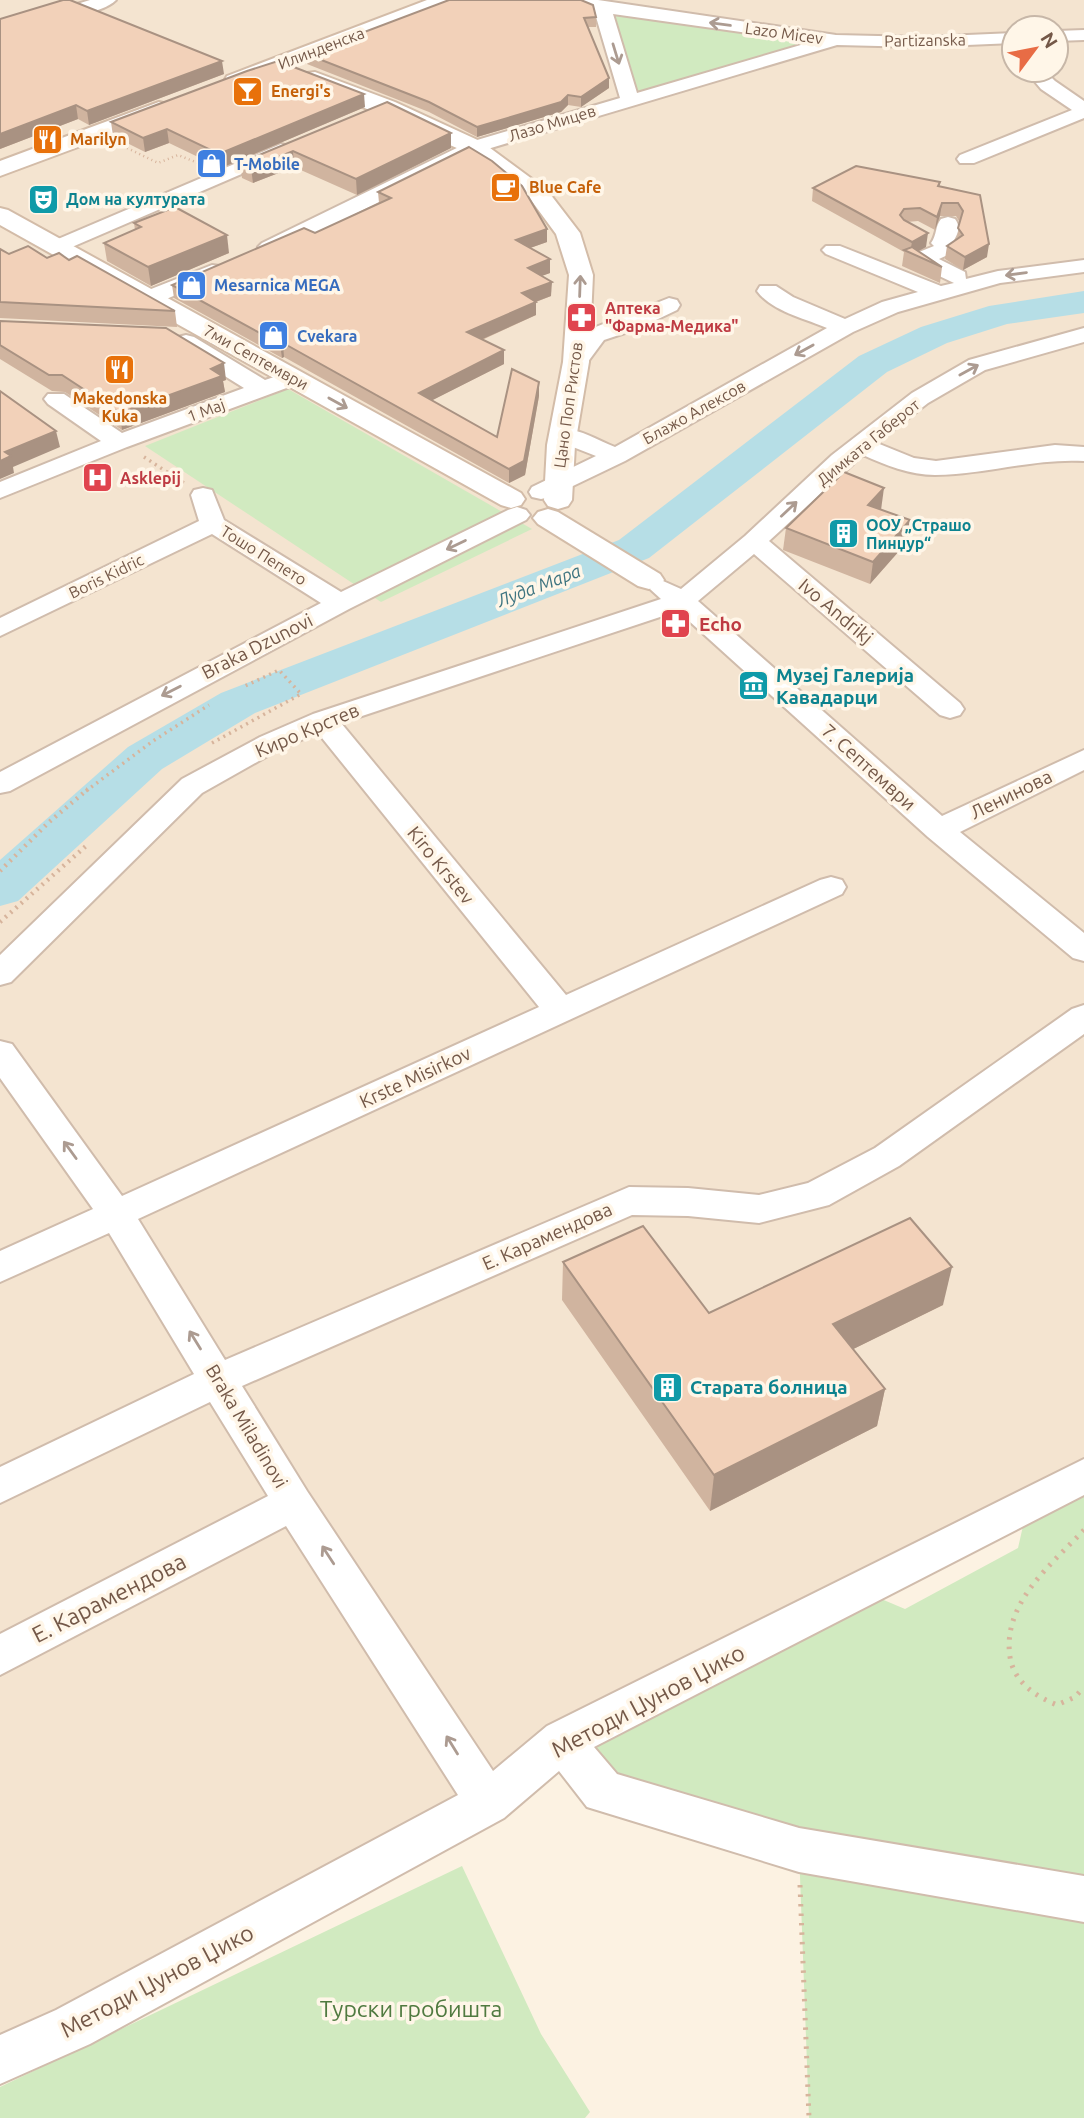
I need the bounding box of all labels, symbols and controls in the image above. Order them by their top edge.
north arrow [1000,14,1070,84]
one-way arrow [709,17,732,30]
street label: Lazo Micev [744,19,824,47]
street label: Илинденска [275,23,367,73]
text: N [1036,28,1063,52]
street label: Partizanska [884,30,966,50]
one-way arrow [611,42,624,64]
bar icon: Energi's [231,74,265,108]
place label: Energi's [271,82,331,100]
street label: Лазо Мицев [506,101,598,145]
restaurant icon: Marilyn [30,122,64,156]
place label: Marilyn [70,130,127,148]
shop icon: T-Mobile [194,147,228,181]
place label: T-Mobile [234,155,300,173]
cafe icon: Blue Cafe [489,170,523,204]
place label: Blue Cafe [529,178,602,196]
theatre icon: Дом на културата [26,182,60,216]
place label: Дом на културата [66,190,205,208]
shop icon: Mesarnica MEGA [174,268,208,302]
one-way arrow [1005,268,1028,281]
one-way arrow [573,275,587,298]
place label: Mesarnica MEGA [214,276,341,294]
place label: Аптека "Фарма-Медика" [605,299,738,335]
pharmacy icon: Аптека "Фарма-Медика" [565,300,599,334]
shop icon: Cvekara [257,319,291,353]
street label: 7ми Септември [201,321,311,393]
place label: Cvekara [297,327,358,345]
street label: Цано Поп Ристов [550,341,586,469]
one-way arrow [794,343,814,357]
restaurant icon: Makedonska Kuka [103,352,137,386]
one-way arrow [958,363,979,377]
street label: Блажо Алексов [640,376,748,448]
place label: Makedonska Kuka [73,389,167,425]
street label: 1 Maj [185,395,227,425]
street label: Димката Габерот [813,395,923,489]
one-way arrow [327,397,348,410]
hospital icon: Asklepij [80,461,114,495]
place label: Asklepij [120,469,181,487]
one-way arrow [780,500,797,517]
place label: ООУ „Страшо Пинџур“ [866,516,971,552]
building icon: ООУ „Страшо Пинџур“ [826,517,860,551]
street label: Тошо Пепето [218,521,310,589]
one-way arrow [446,539,467,553]
street label: Boris Kidric [66,550,147,602]
water label: Луда Мара [493,560,584,611]
street label: Ivo Andrikj [794,574,878,648]
pharmacy icon: Echo [659,607,693,641]
street label: Braka Dzunovi [198,609,316,683]
place label: Echo [699,613,742,635]
place label: Музеј Галерија Кавадарци [776,664,914,708]
museum icon: Музеј Галерија Кавадарци [736,669,770,703]
one-way arrow [161,685,182,698]
street label: Киро Крстев [252,698,362,762]
street label: 7. Септември [818,719,920,815]
street label: Ленинова [966,765,1056,823]
street label: Kiro Krstev [403,822,479,908]
street label: Krste Misirkov [356,1042,474,1112]
one-way arrow [63,1141,78,1160]
street label: Е. Карамендова [479,1197,615,1275]
one-way arrow [188,1331,202,1351]
street label: Braka Miladinovi [201,1360,293,1492]
building icon: Старата болница [650,1370,684,1404]
place label: Старата болница [690,1376,848,1398]
one-way arrow [320,1545,334,1565]
street label: Е. Карамендова [28,1548,190,1647]
street label: Методи Џунов Џико [547,1639,748,1762]
one-way arrow [444,1736,458,1756]
street label: Методи Џунов Џико [56,1919,257,2042]
park label: Турски гробишта [320,1996,502,2021]

